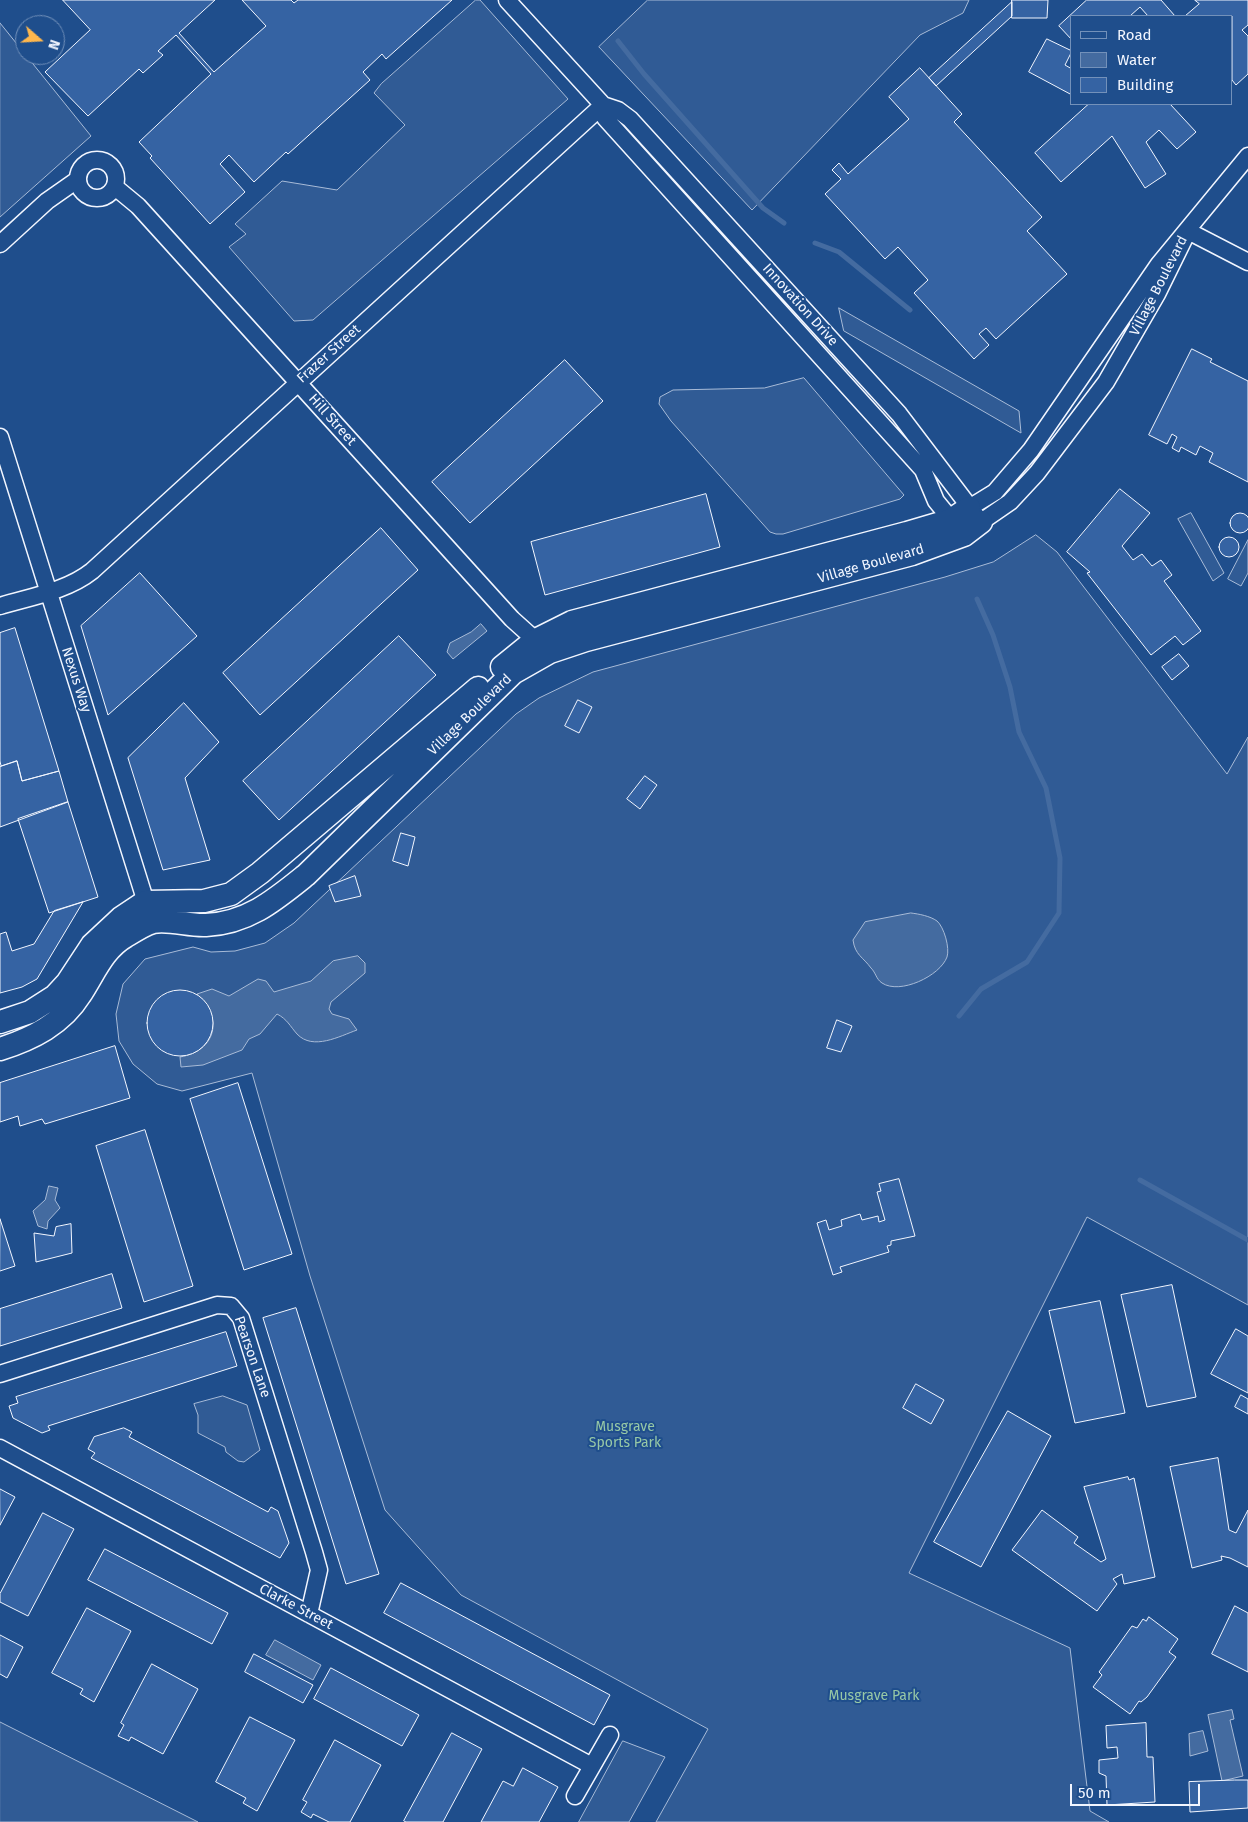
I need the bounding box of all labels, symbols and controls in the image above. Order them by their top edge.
north arrow [15,15,65,65]
legend [1070,15,1233,105]
text: Road [1117,26,1152,44]
text: N [44,38,63,52]
text: Water [1117,51,1156,69]
text: Building [1117,76,1173,94]
street label: Village Boulevard [1127,233,1191,339]
street label: Innovation Drive [759,260,841,350]
street label: Frazer Street [294,321,364,387]
street label: Hill Street [305,391,359,449]
street label: Village Boulevard [816,541,926,587]
street label: Nexus Way [58,645,94,715]
street label: Village Boulevard [425,671,515,759]
street label: Pearson Lane [230,1314,274,1400]
park label: Musgrave Sports Park [589,1419,661,1451]
street label: Clarke Street [256,1581,336,1633]
park label: Musgrave Park [829,1688,919,1704]
scale bar [1073,1774,1203,1806]
text: 50 m [1078,1784,1111,1802]

